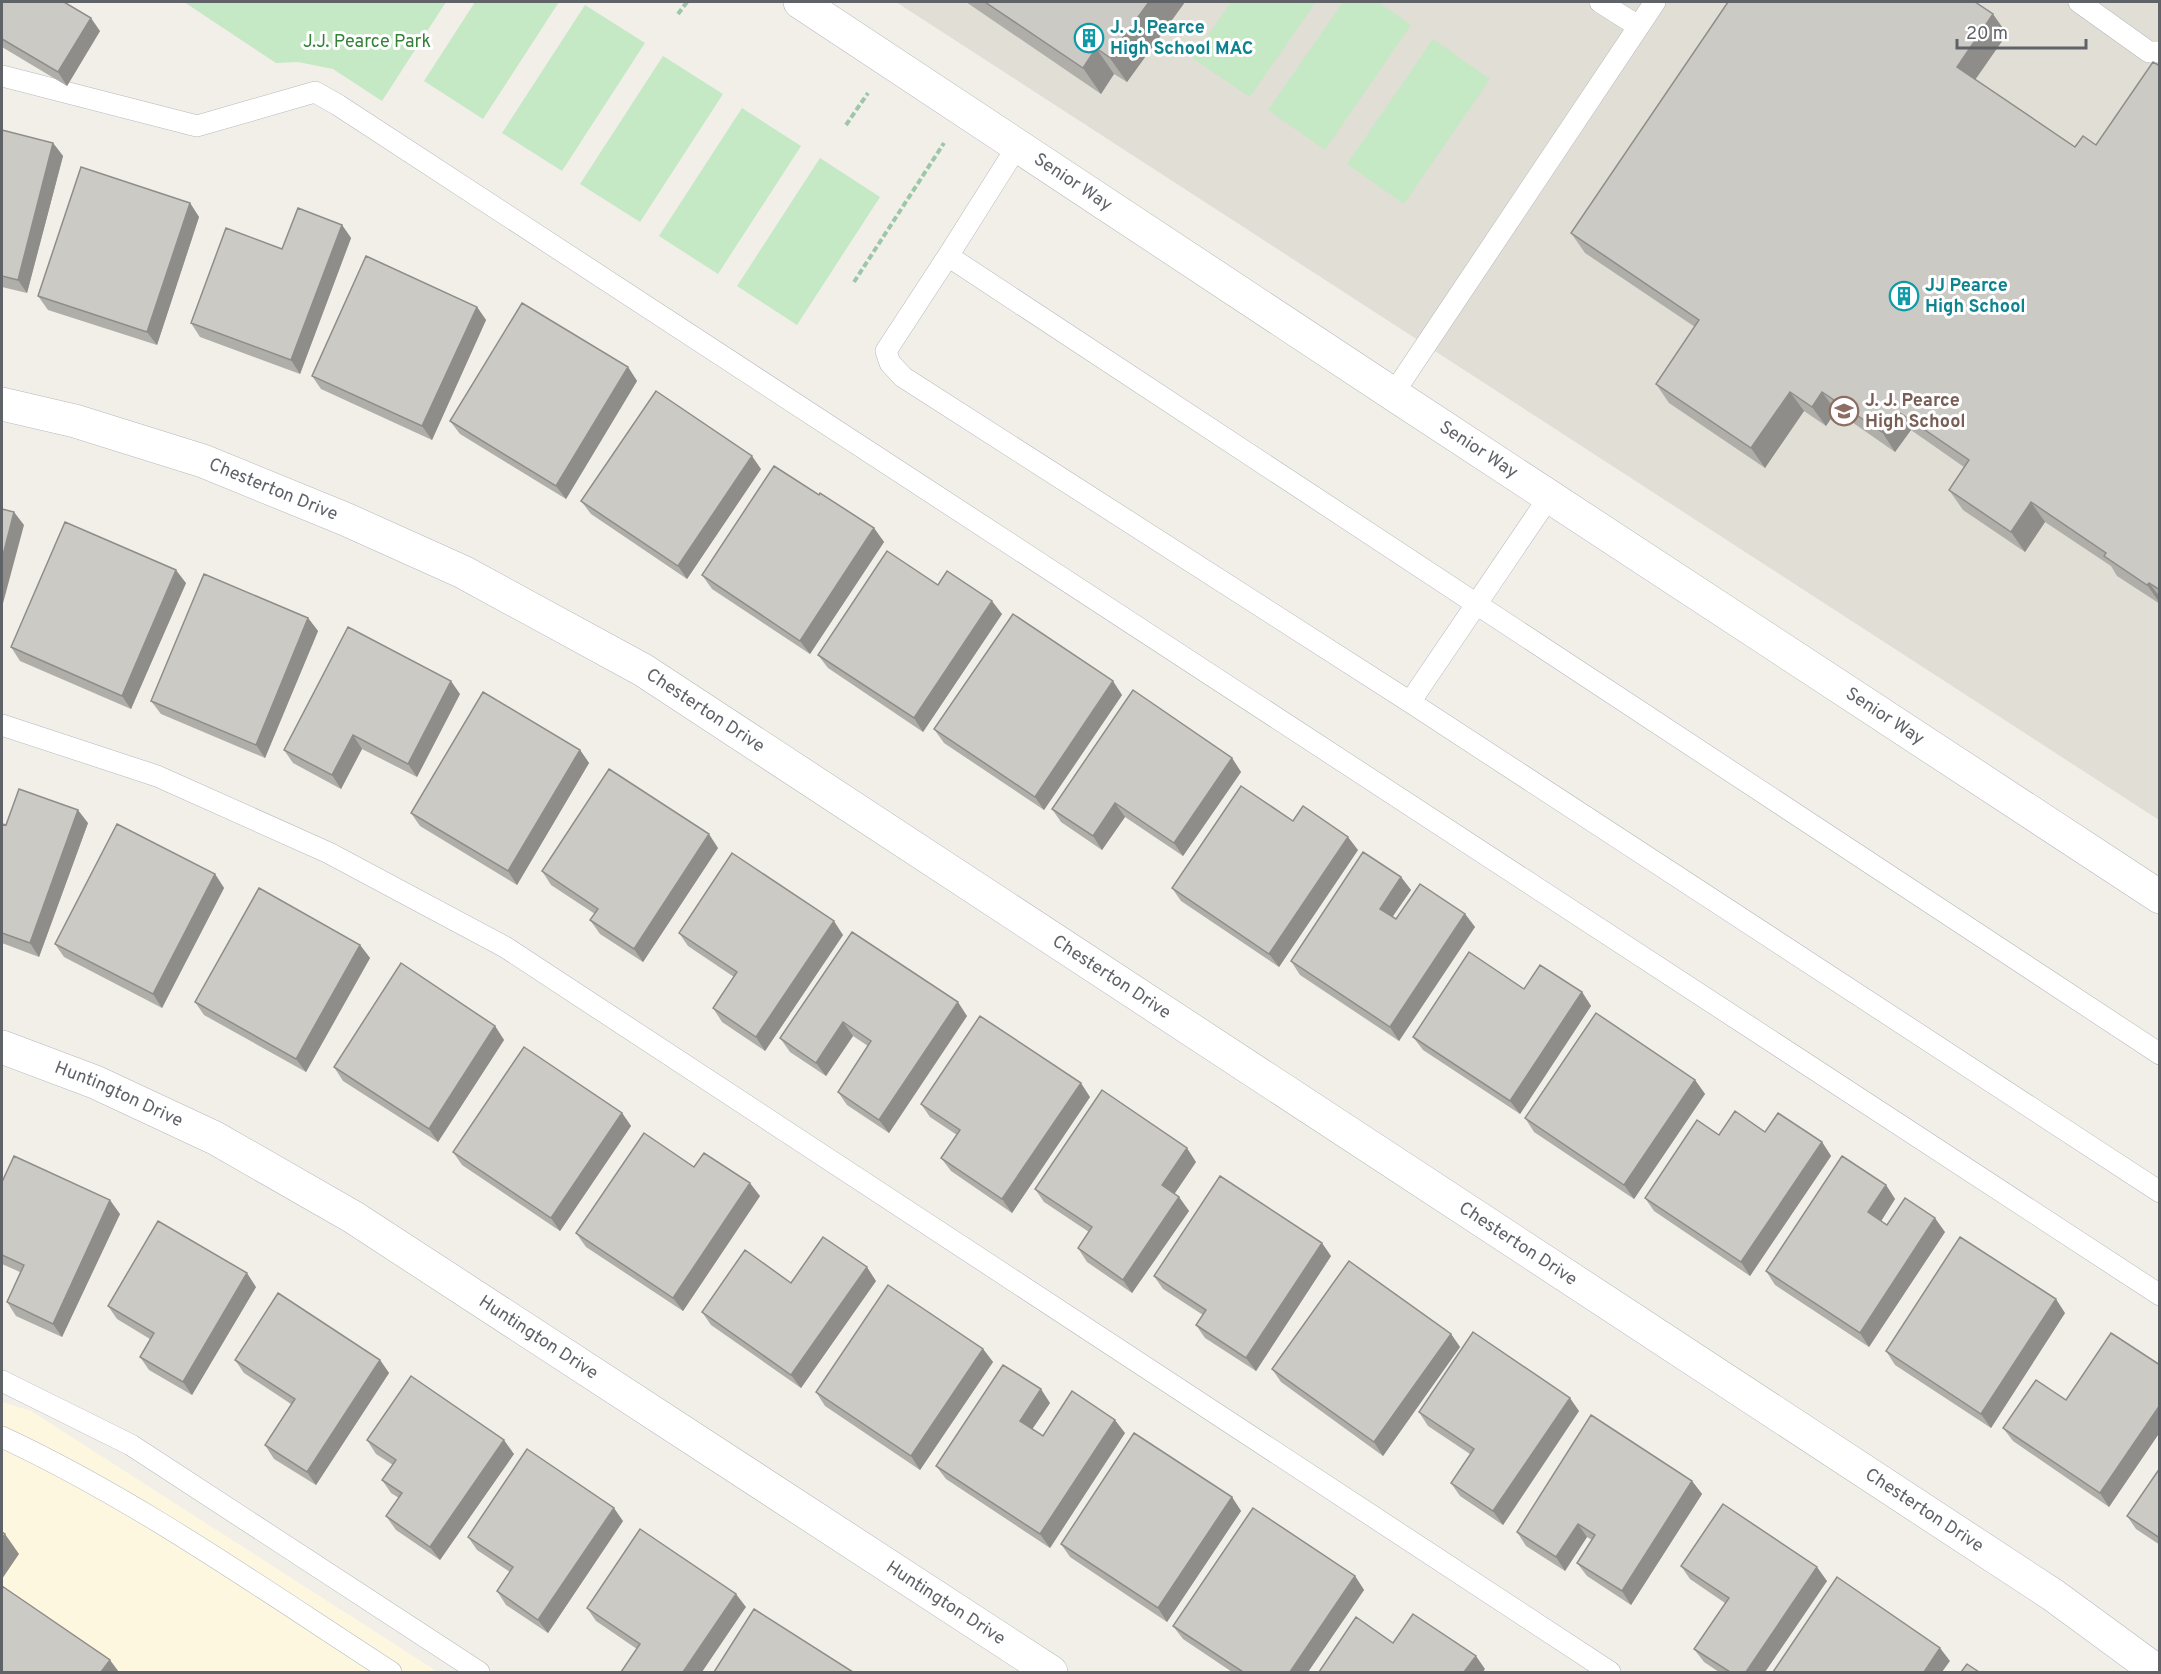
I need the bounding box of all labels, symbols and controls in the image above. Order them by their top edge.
scale bar [1957,12,2086,50]
place label: J. J. Pearce High School MAC [1110,17,1253,61]
building icon: J. J. Pearce High School MAC [1073,22,1105,54]
text: 20 m [1966,23,2008,46]
park label: J.J. Pearce Park [303,31,431,54]
street label: Senior Way [1029,148,1116,217]
place label: JJ Pearce High School [1925,275,2026,319]
building icon: JJ Pearce High School [1888,280,1920,312]
place label: J. J. Pearce High School [1865,390,1966,434]
school or university icon: J. J. Pearce High School [1828,395,1860,427]
street label: Senior Way [1435,416,1522,484]
street label: Chesterton Drive [205,453,341,526]
street label: Chesterton Drive [641,663,769,758]
street label: Senior Way [1841,682,1929,751]
street label: Chesterton Drive [1048,930,1175,1025]
street label: Huntington Drive [51,1056,187,1133]
street label: Chesterton Drive [1454,1197,1582,1291]
street label: Huntington Drive [474,1290,602,1385]
street label: Chesterton Drive [1860,1463,1988,1558]
street label: Huntington Drive [881,1556,1010,1650]

